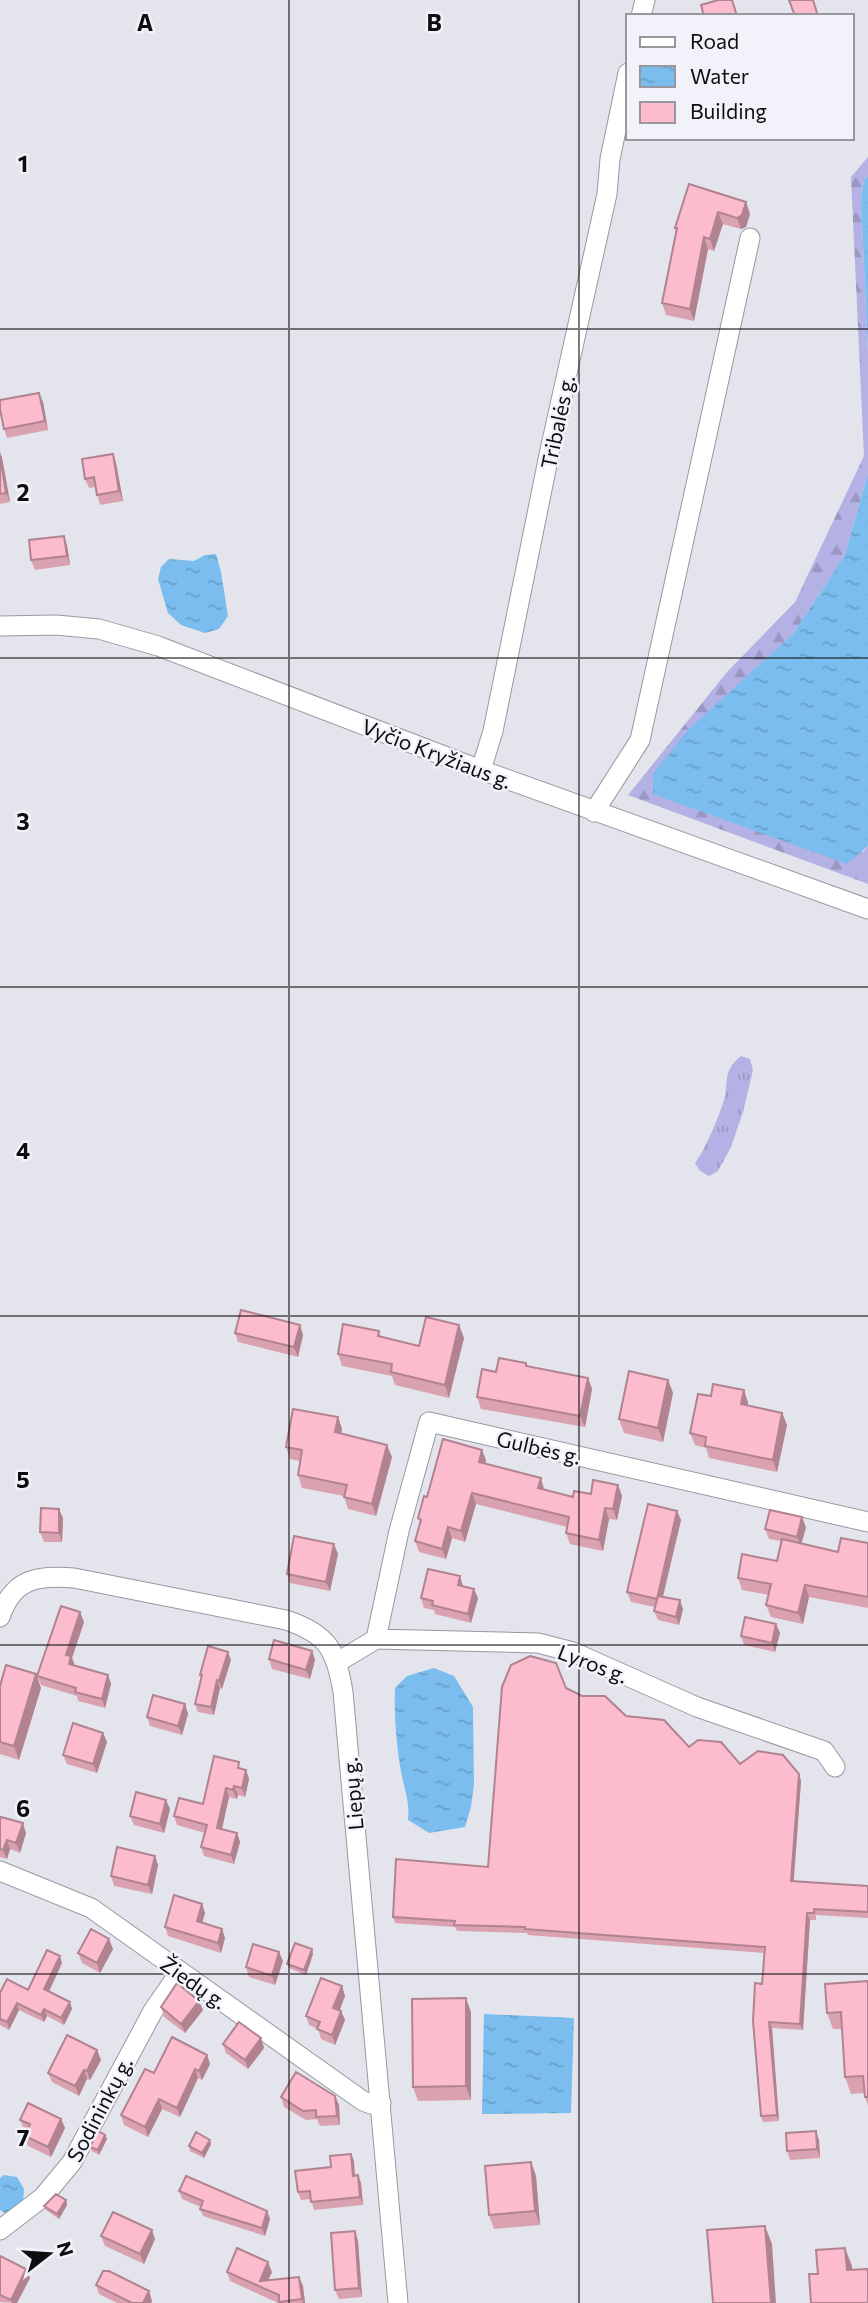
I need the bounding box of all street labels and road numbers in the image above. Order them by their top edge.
street label: Tribalės g. [535,373,579,471]
street label: Vyčio Kryžiaus g. [359,713,515,793]
street label: Gulbės g. [494,1425,584,1469]
street label: Lyros g. [555,1638,631,1688]
street label: Liepų g. [336,1757,368,1831]
street label: Žiedų g. [156,1950,232,2014]
street label: Sodininkų g. [61,2052,137,2166]

